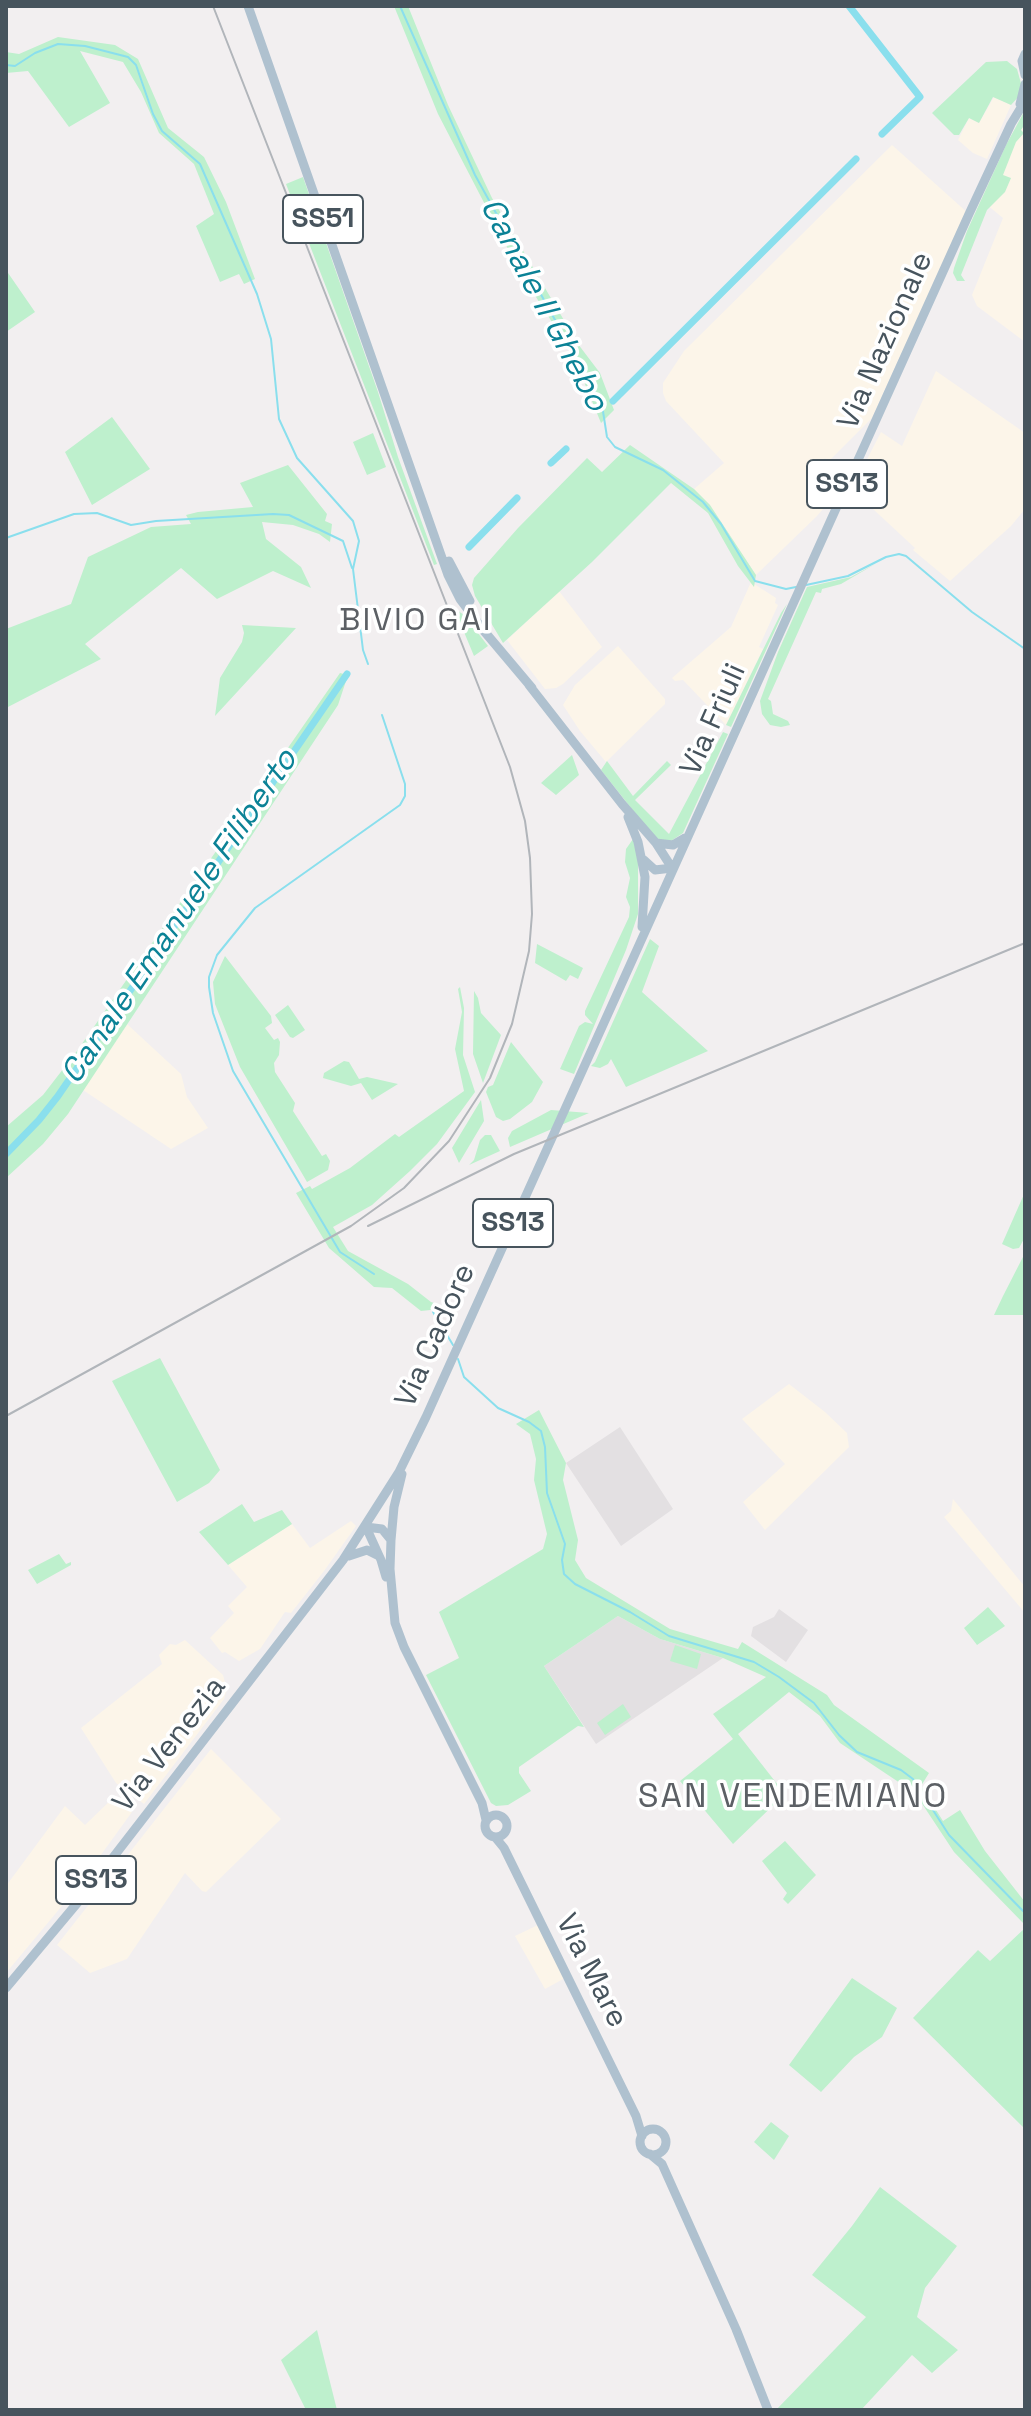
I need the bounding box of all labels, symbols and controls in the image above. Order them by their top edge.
water label: Canale Il Ghebo [471,192,615,418]
road number: SS51 [283,195,363,243]
street label: Via Nazionale [831,247,941,435]
road number: SS13 [807,460,887,508]
district label: BIVIO GAI [339,602,493,640]
street label: Via Friuli [673,658,755,782]
water label: Canale Emanuele Filiberto [54,742,306,1092]
road number: SS13 [473,1199,553,1247]
street label: Via Cadore [388,1259,484,1413]
street label: Via Venezia [106,1670,234,1820]
district label: SAN VENDEMIANO [638,1778,948,1818]
road number: SS13 [56,1856,136,1904]
street label: Via Mare [547,1908,635,2034]

